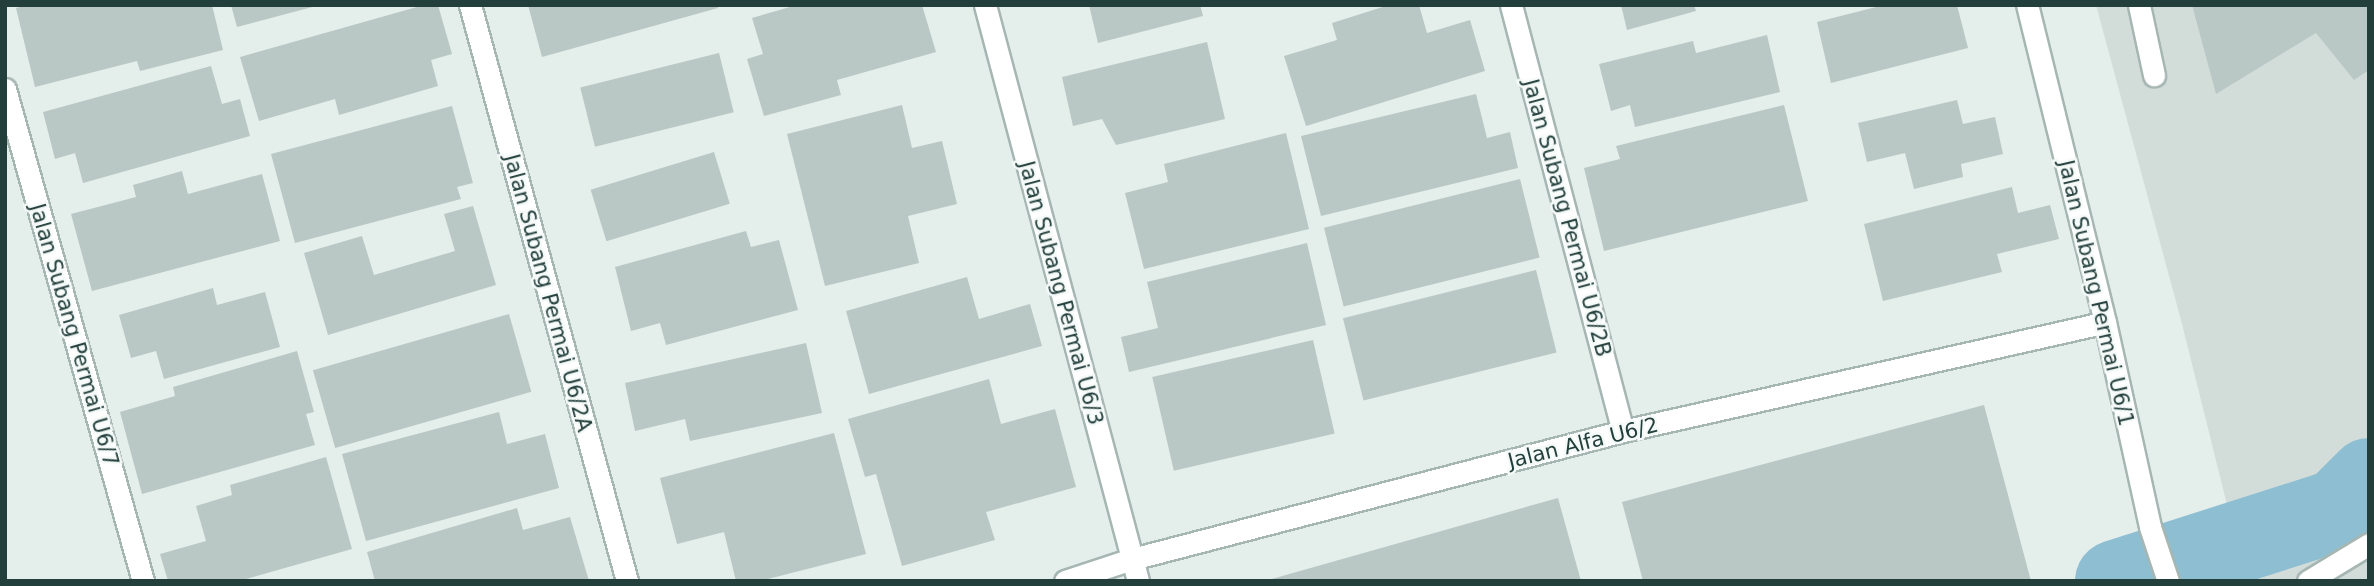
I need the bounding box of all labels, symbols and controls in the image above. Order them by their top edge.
street label: Jalan Subang Permai U6/2B [1518,76,1616,360]
street label: Jalan Subang Permai U6/2A [499,151,597,435]
street label: Jalan Subang Permai U6/3 [1014,158,1108,428]
street label: Jalan Subang Permai U6/1 [2053,158,2139,428]
street label: Jalan Subang Permai U6/7 [24,201,124,469]
street label: Jalan Alfa U6/2 [1505,412,1661,474]

